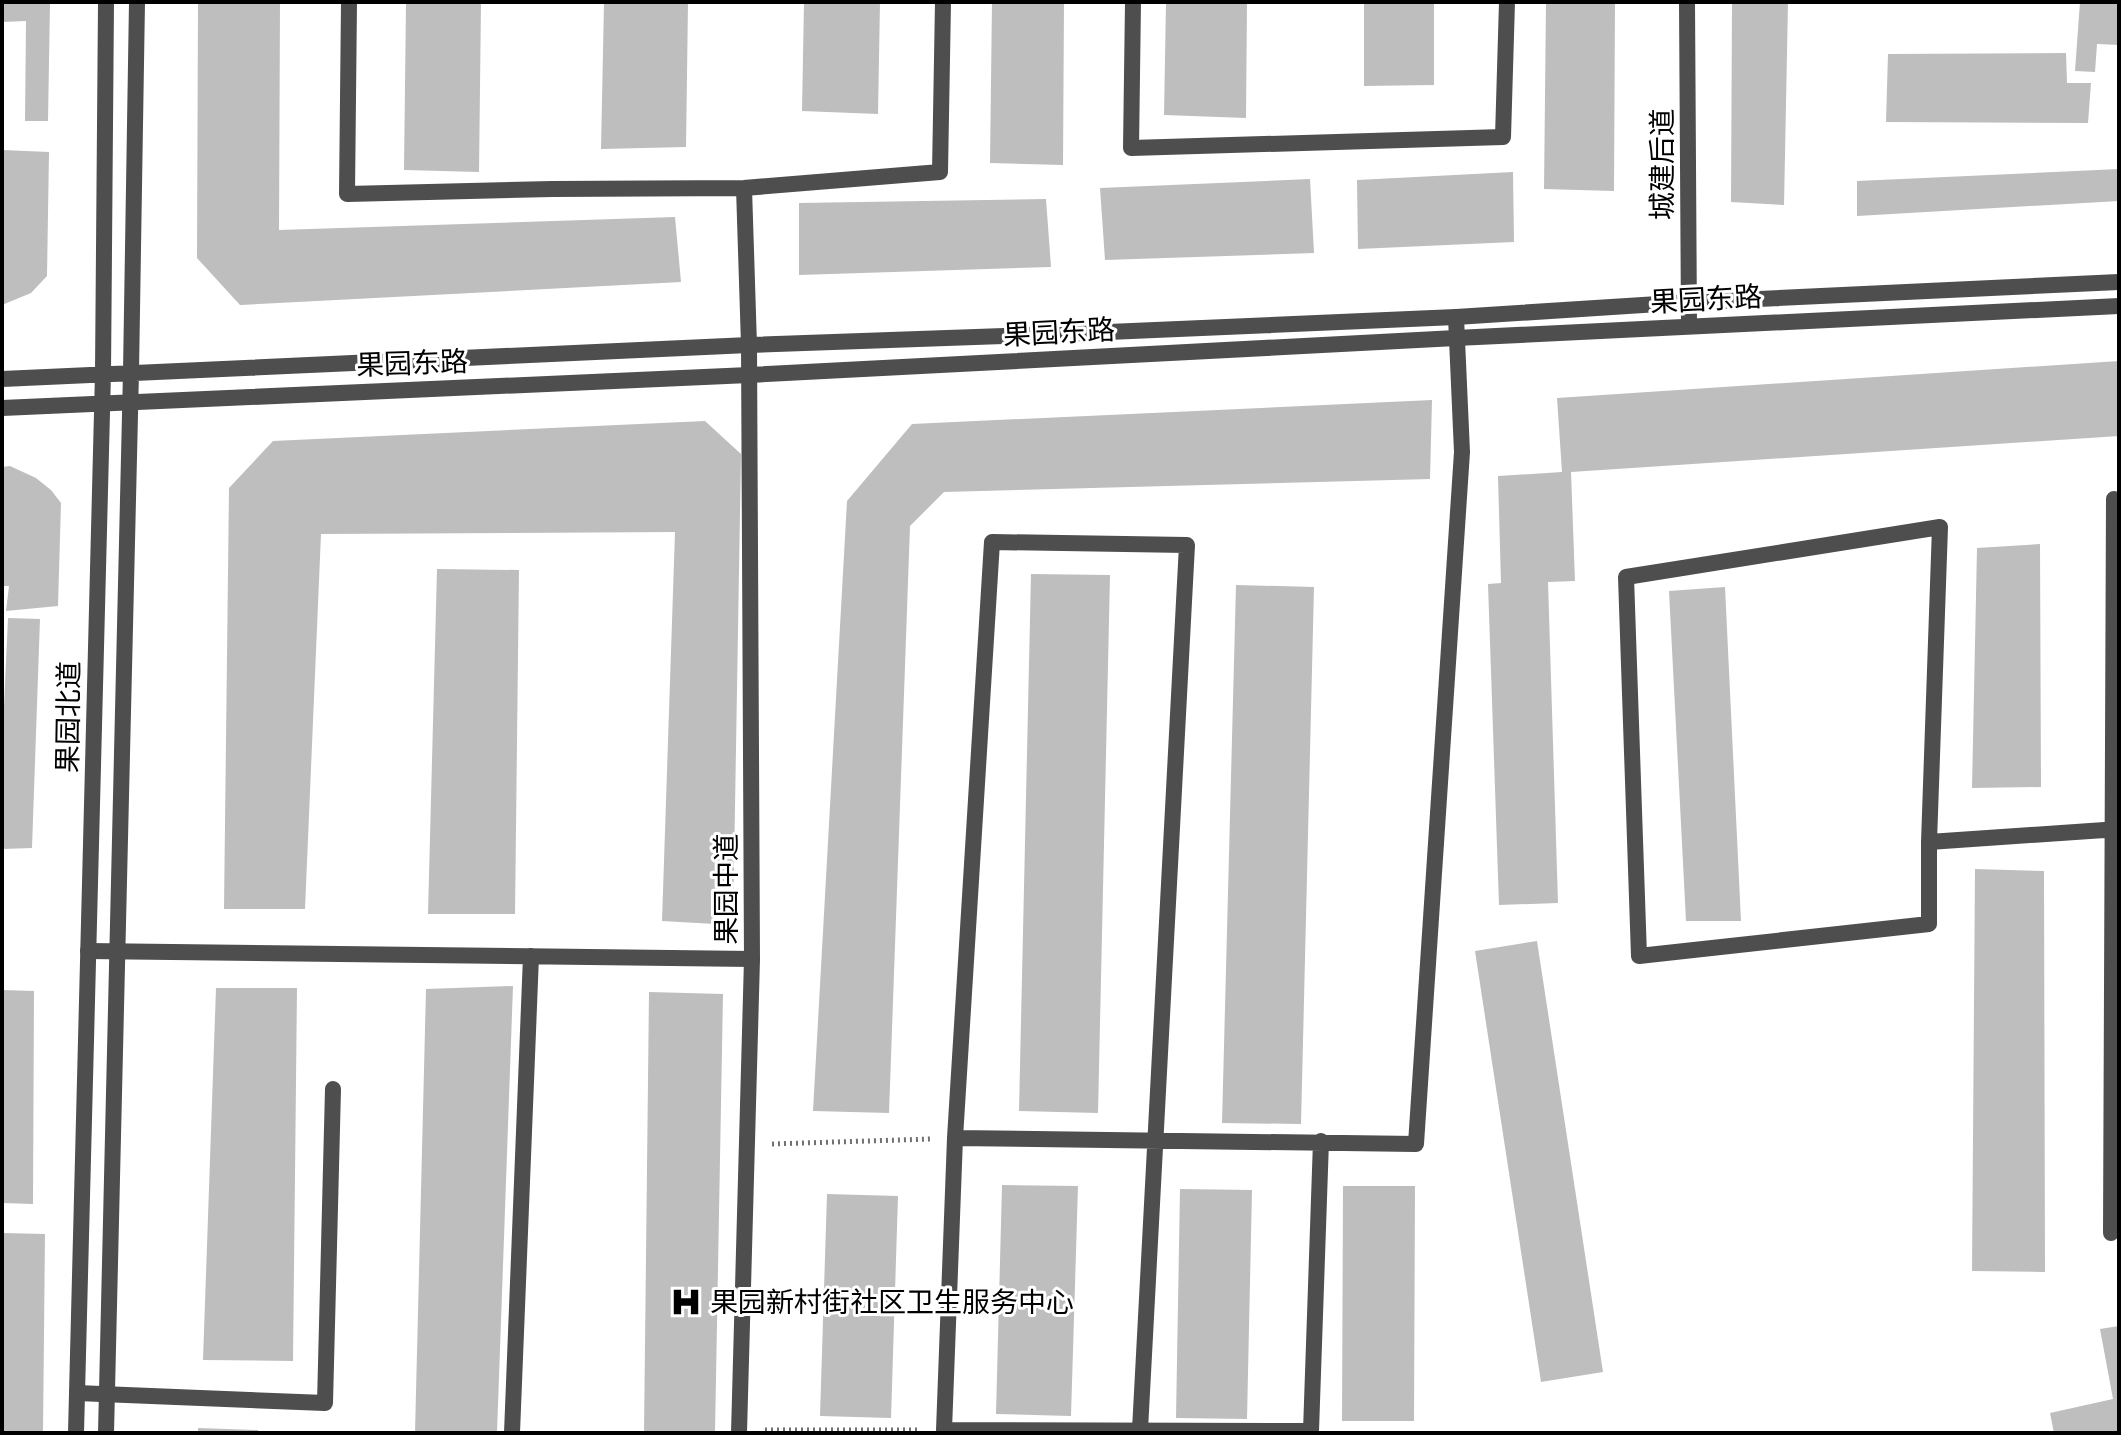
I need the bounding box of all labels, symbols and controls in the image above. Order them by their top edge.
street label: 城建后道 [1642,108,1683,220]
street label: 果园东路 [1649,276,1763,323]
street label: 果园东路 [1002,309,1116,356]
street label: 果园东路 [355,341,469,386]
street label: 果园北道 [47,661,90,773]
street label: 果园中道 [706,833,747,945]
place label: 果园新村街社区卫生服务中心 [710,1282,1074,1323]
hospital icon: 果园新村街社区卫生服务中心 [669,1285,703,1319]

